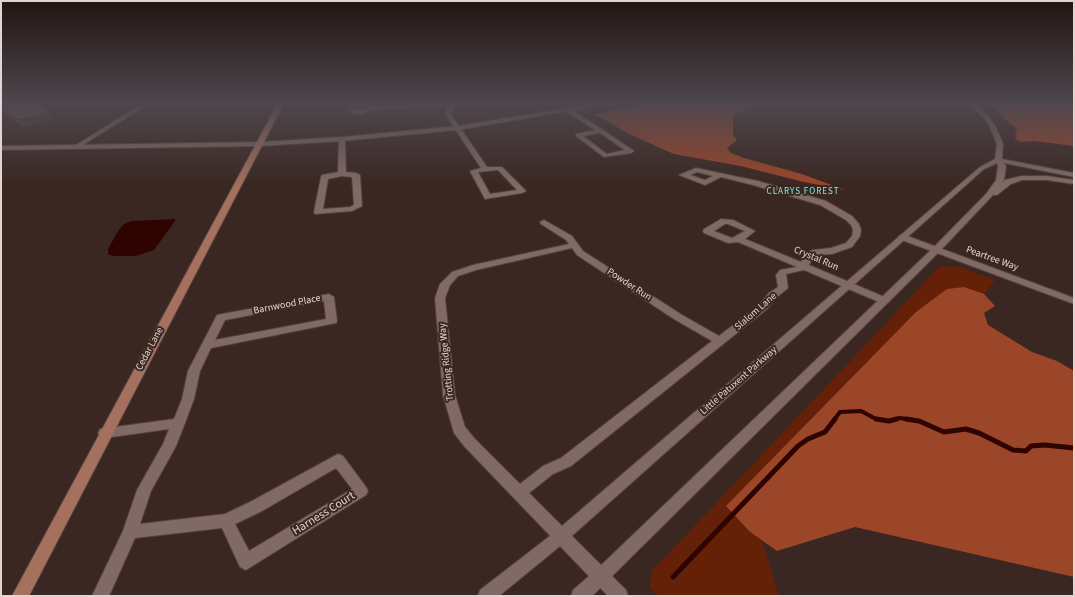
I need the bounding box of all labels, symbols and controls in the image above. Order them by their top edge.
district label: CLARYS FOREST [767,187,839,197]
street label: Crystal Run [792,244,840,274]
street label: Peartree Way [964,244,1020,274]
street label: Powder Run [605,266,653,304]
street label: Slalom Lane [733,291,779,333]
street label: Barnwood Place [252,293,322,317]
street label: Trotting Ridge Way [437,323,457,401]
street label: Cedar Lane [134,325,166,373]
street label: Little Patuxent Parkway [698,344,780,418]
street label: Harness Court [290,489,358,539]

